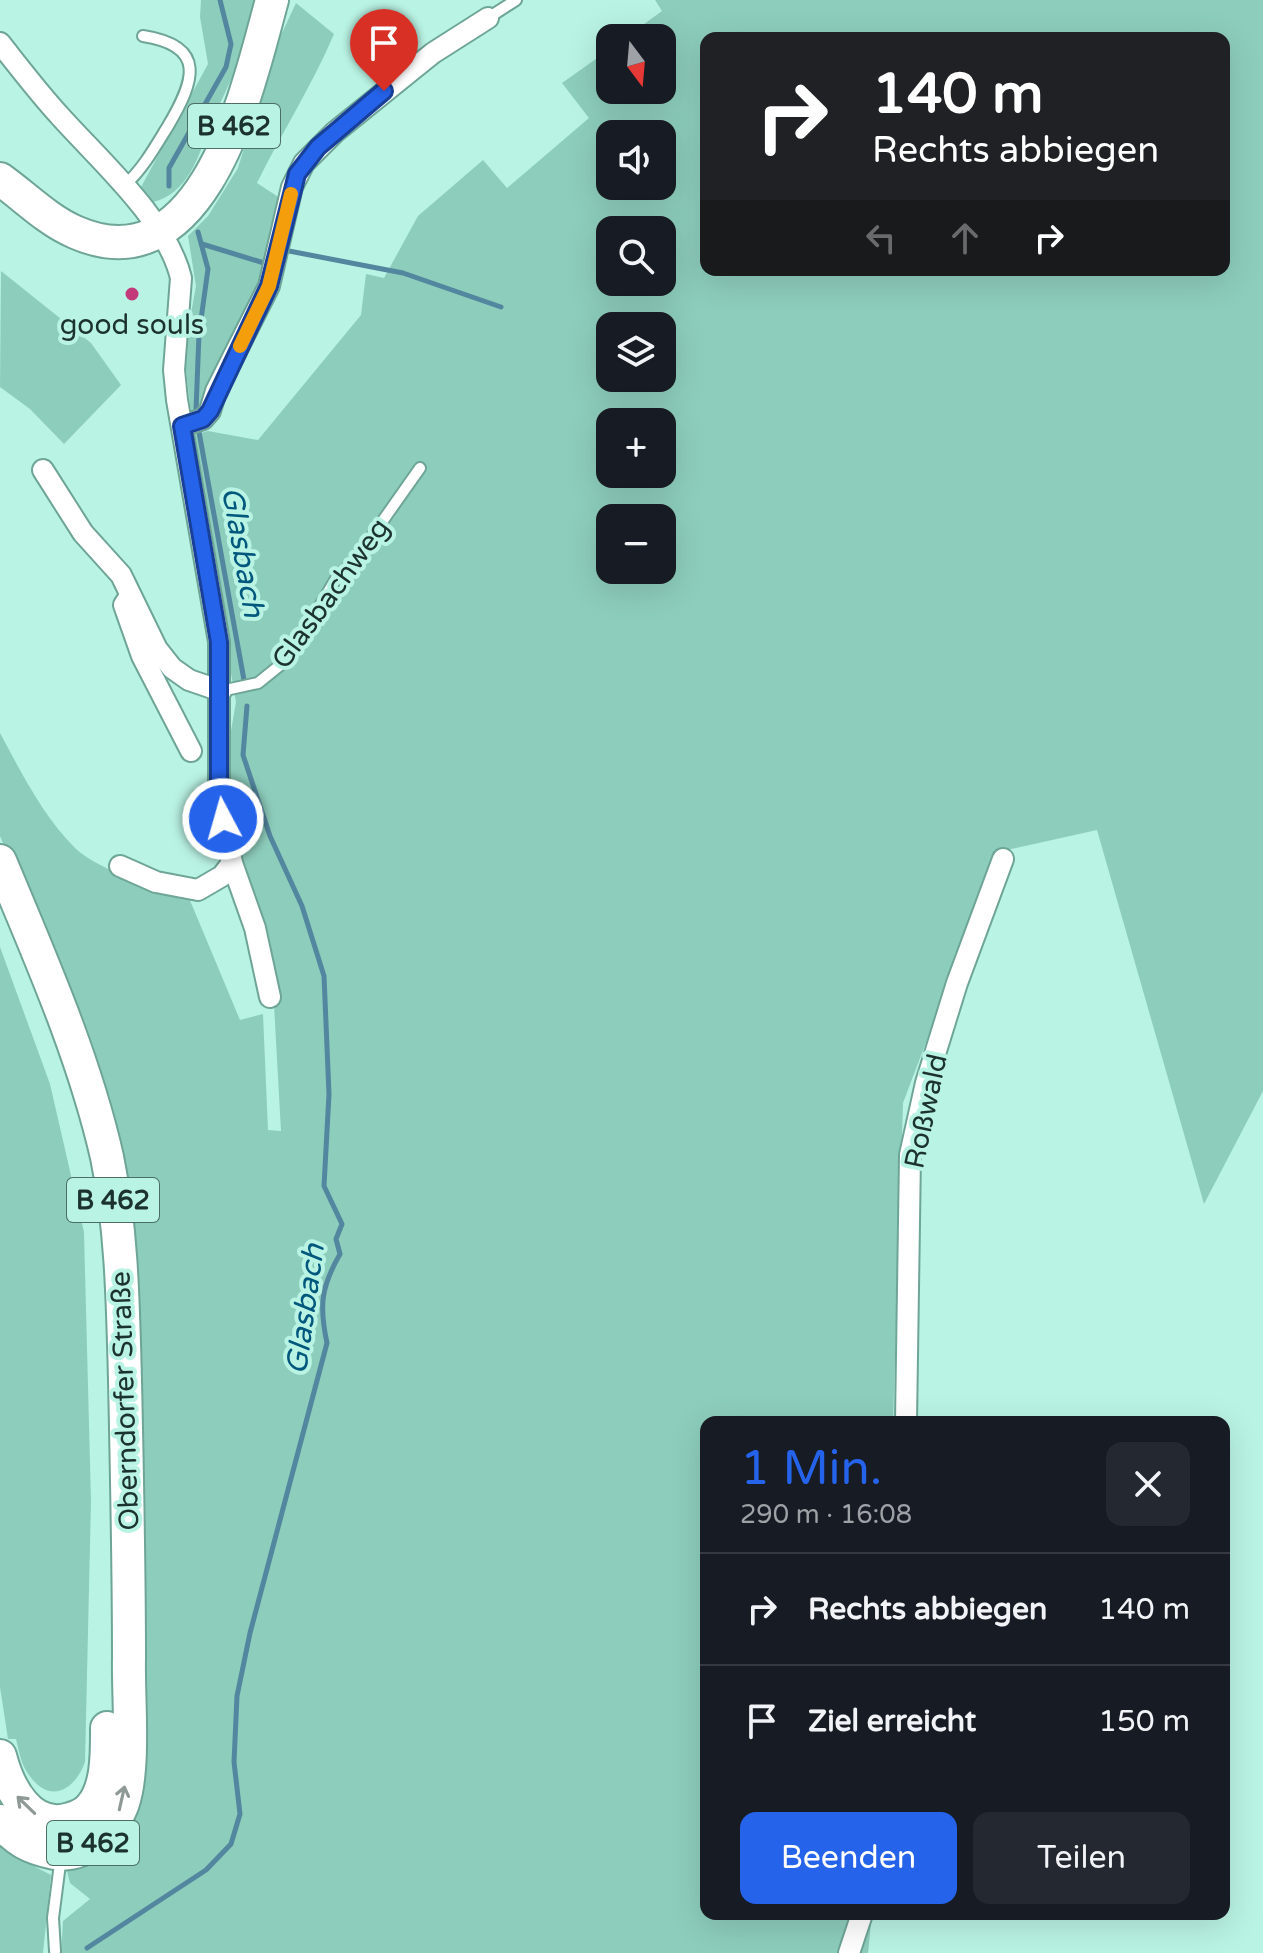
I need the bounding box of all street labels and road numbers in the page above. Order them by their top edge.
road number: B 462 [188,104,280,148]
street label: Glasbachweg [265,512,397,676]
street label: Roßwald [897,1051,955,1172]
road number: B 462 [67,1178,159,1222]
street label: Oberndorfer Straße [103,1271,147,1531]
road number: B 462 [47,1821,139,1865]

